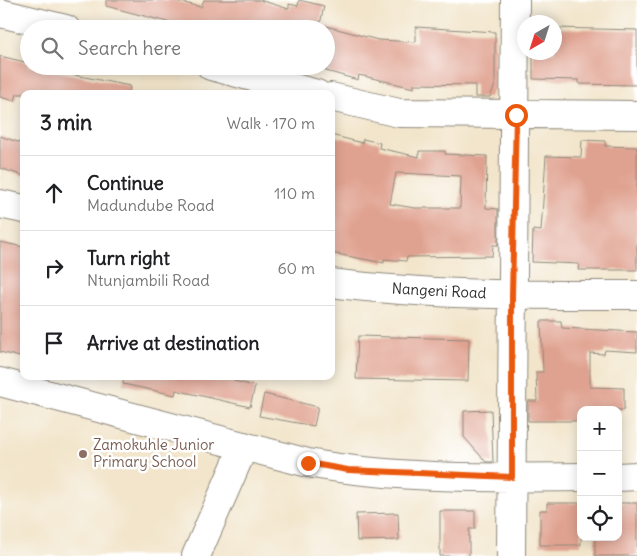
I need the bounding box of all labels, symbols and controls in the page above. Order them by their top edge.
north arrow [517,15,562,60]
search box [20,20,335,75]
icon: search [38,34,66,62]
text: Search here [78,36,181,60]
route start [505,104,528,127]
text: 3 min [40,109,92,136]
text: Walk · 170 m [226,113,315,133]
text: Continue [87,171,164,195]
icon: ahead [40,179,68,207]
text: 110 m [274,183,315,203]
text: Madundube Road [87,195,215,215]
text: Turn right [87,246,170,270]
icon: right [40,254,68,282]
text: 60 m [277,258,315,278]
text: Ntunjambili Road [87,270,210,290]
street label: Nangeni Road [391,279,487,302]
icon: arrive [40,329,68,357]
text: Arrive at destination [87,331,260,355]
map controls [577,406,622,541]
button: + [577,406,622,451]
place label: Zamokuhle Junior Primary School [93,435,214,471]
marker: Zamokuhle Junior Primary School [77,448,89,460]
button: − [577,451,622,496]
route end [297,452,320,475]
button: locate [577,496,622,541]

